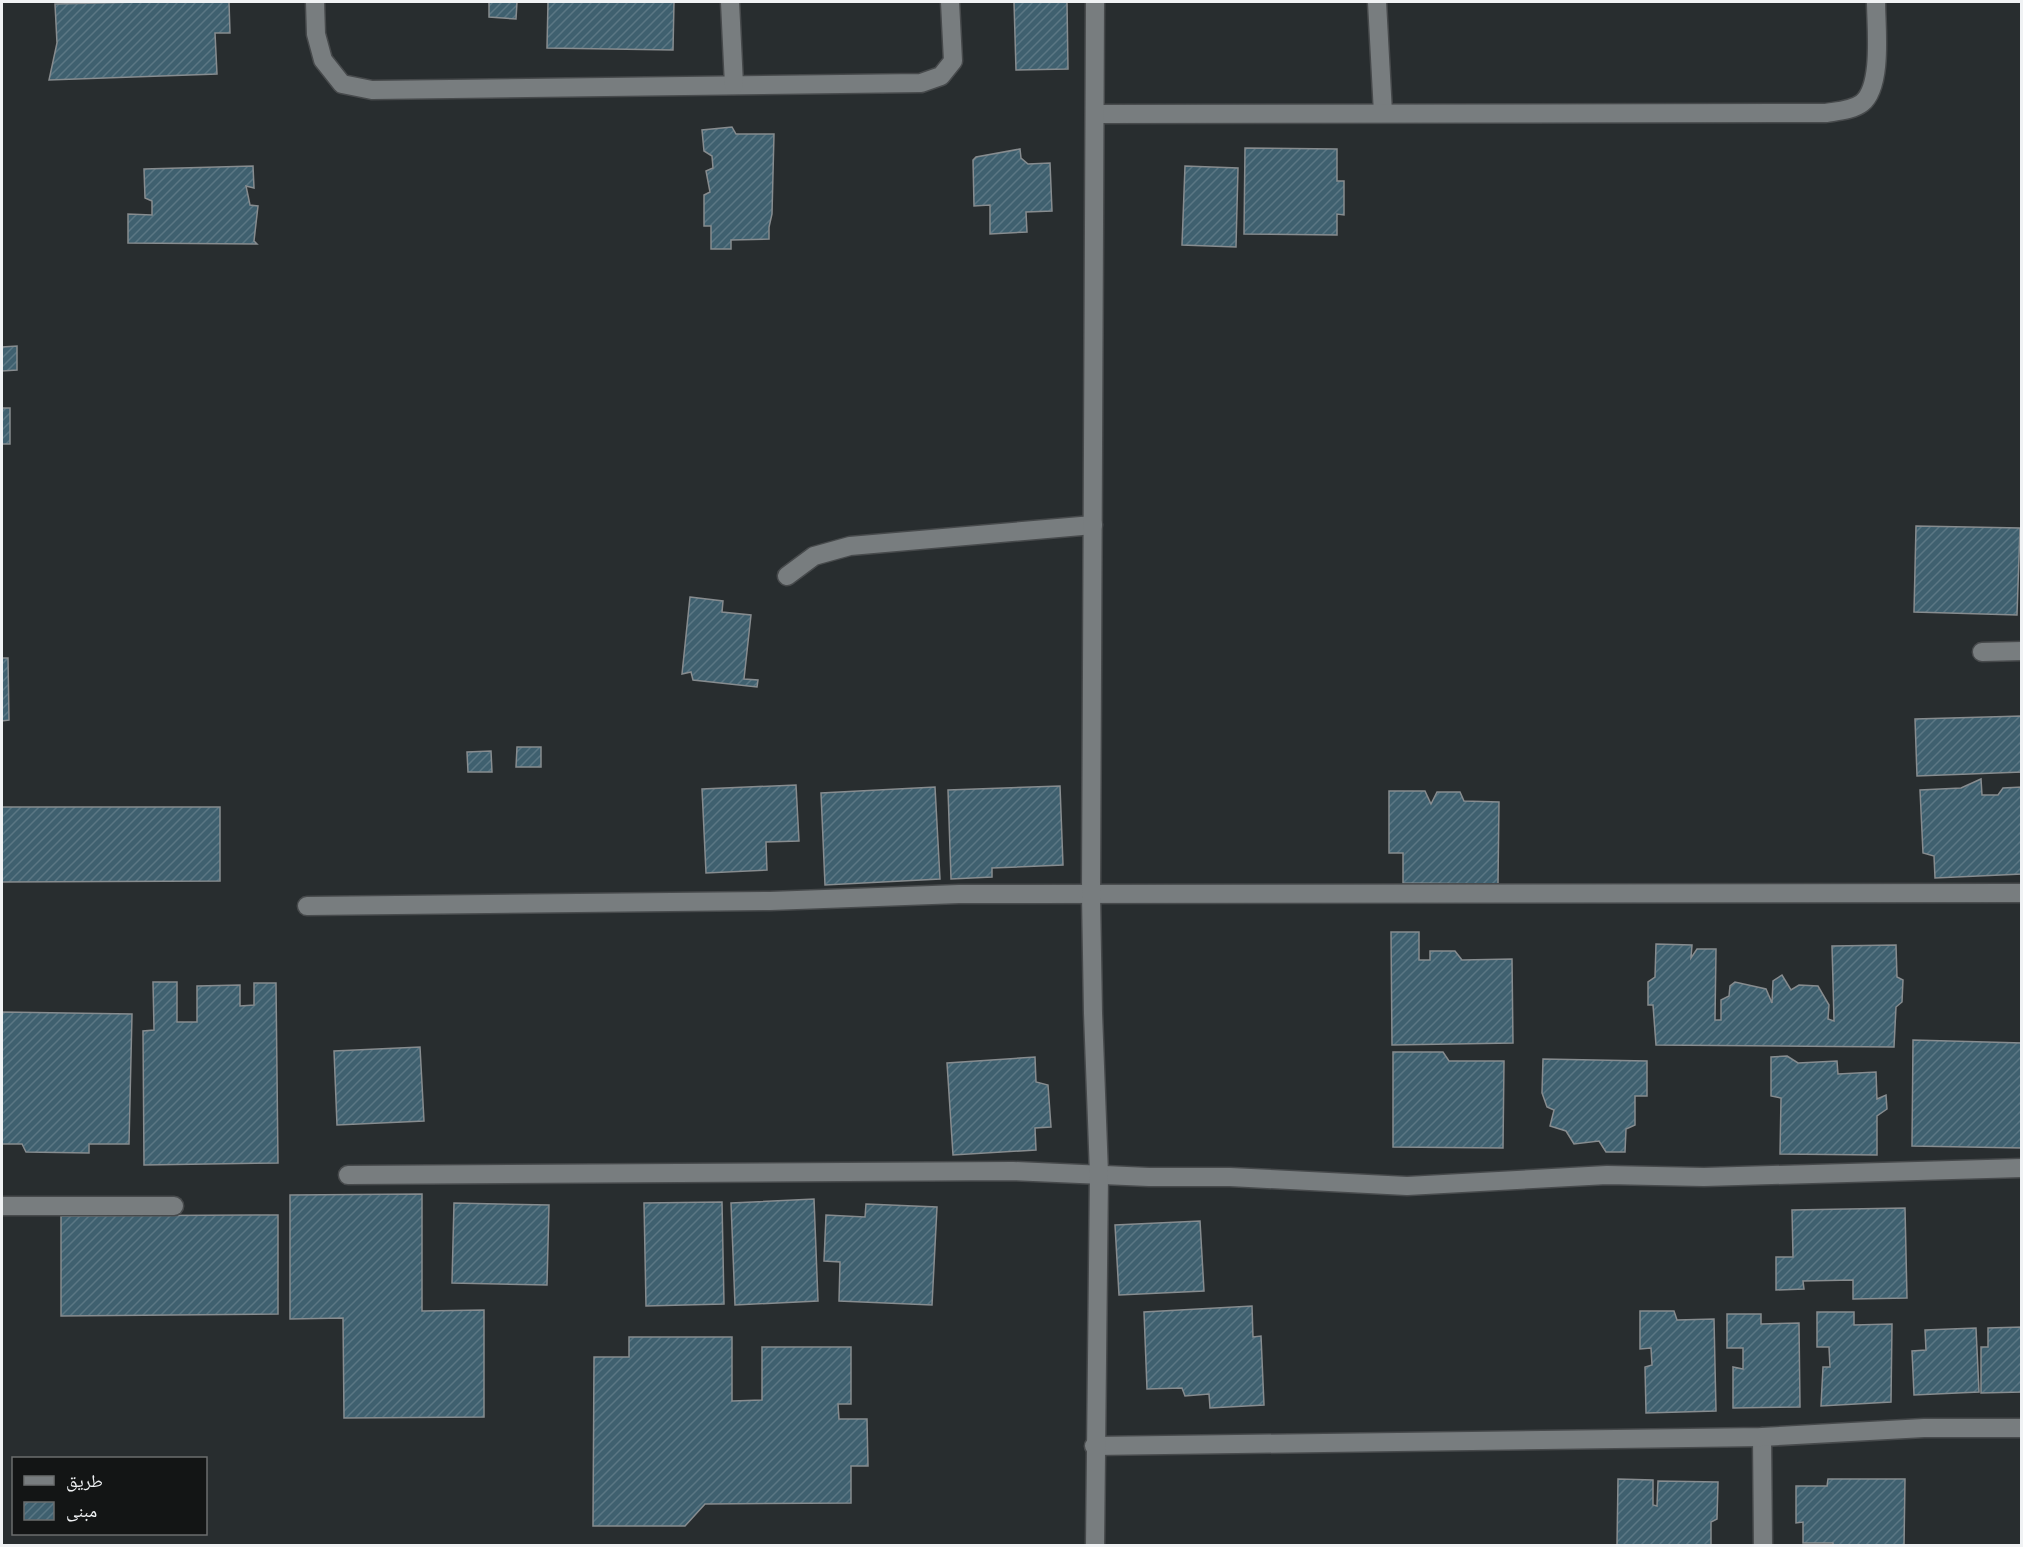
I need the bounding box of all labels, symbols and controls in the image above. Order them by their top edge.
legend [12,1457,207,1535]
text: طريق [66,1468,103,1492]
text: مبنى [66,1498,97,1522]

